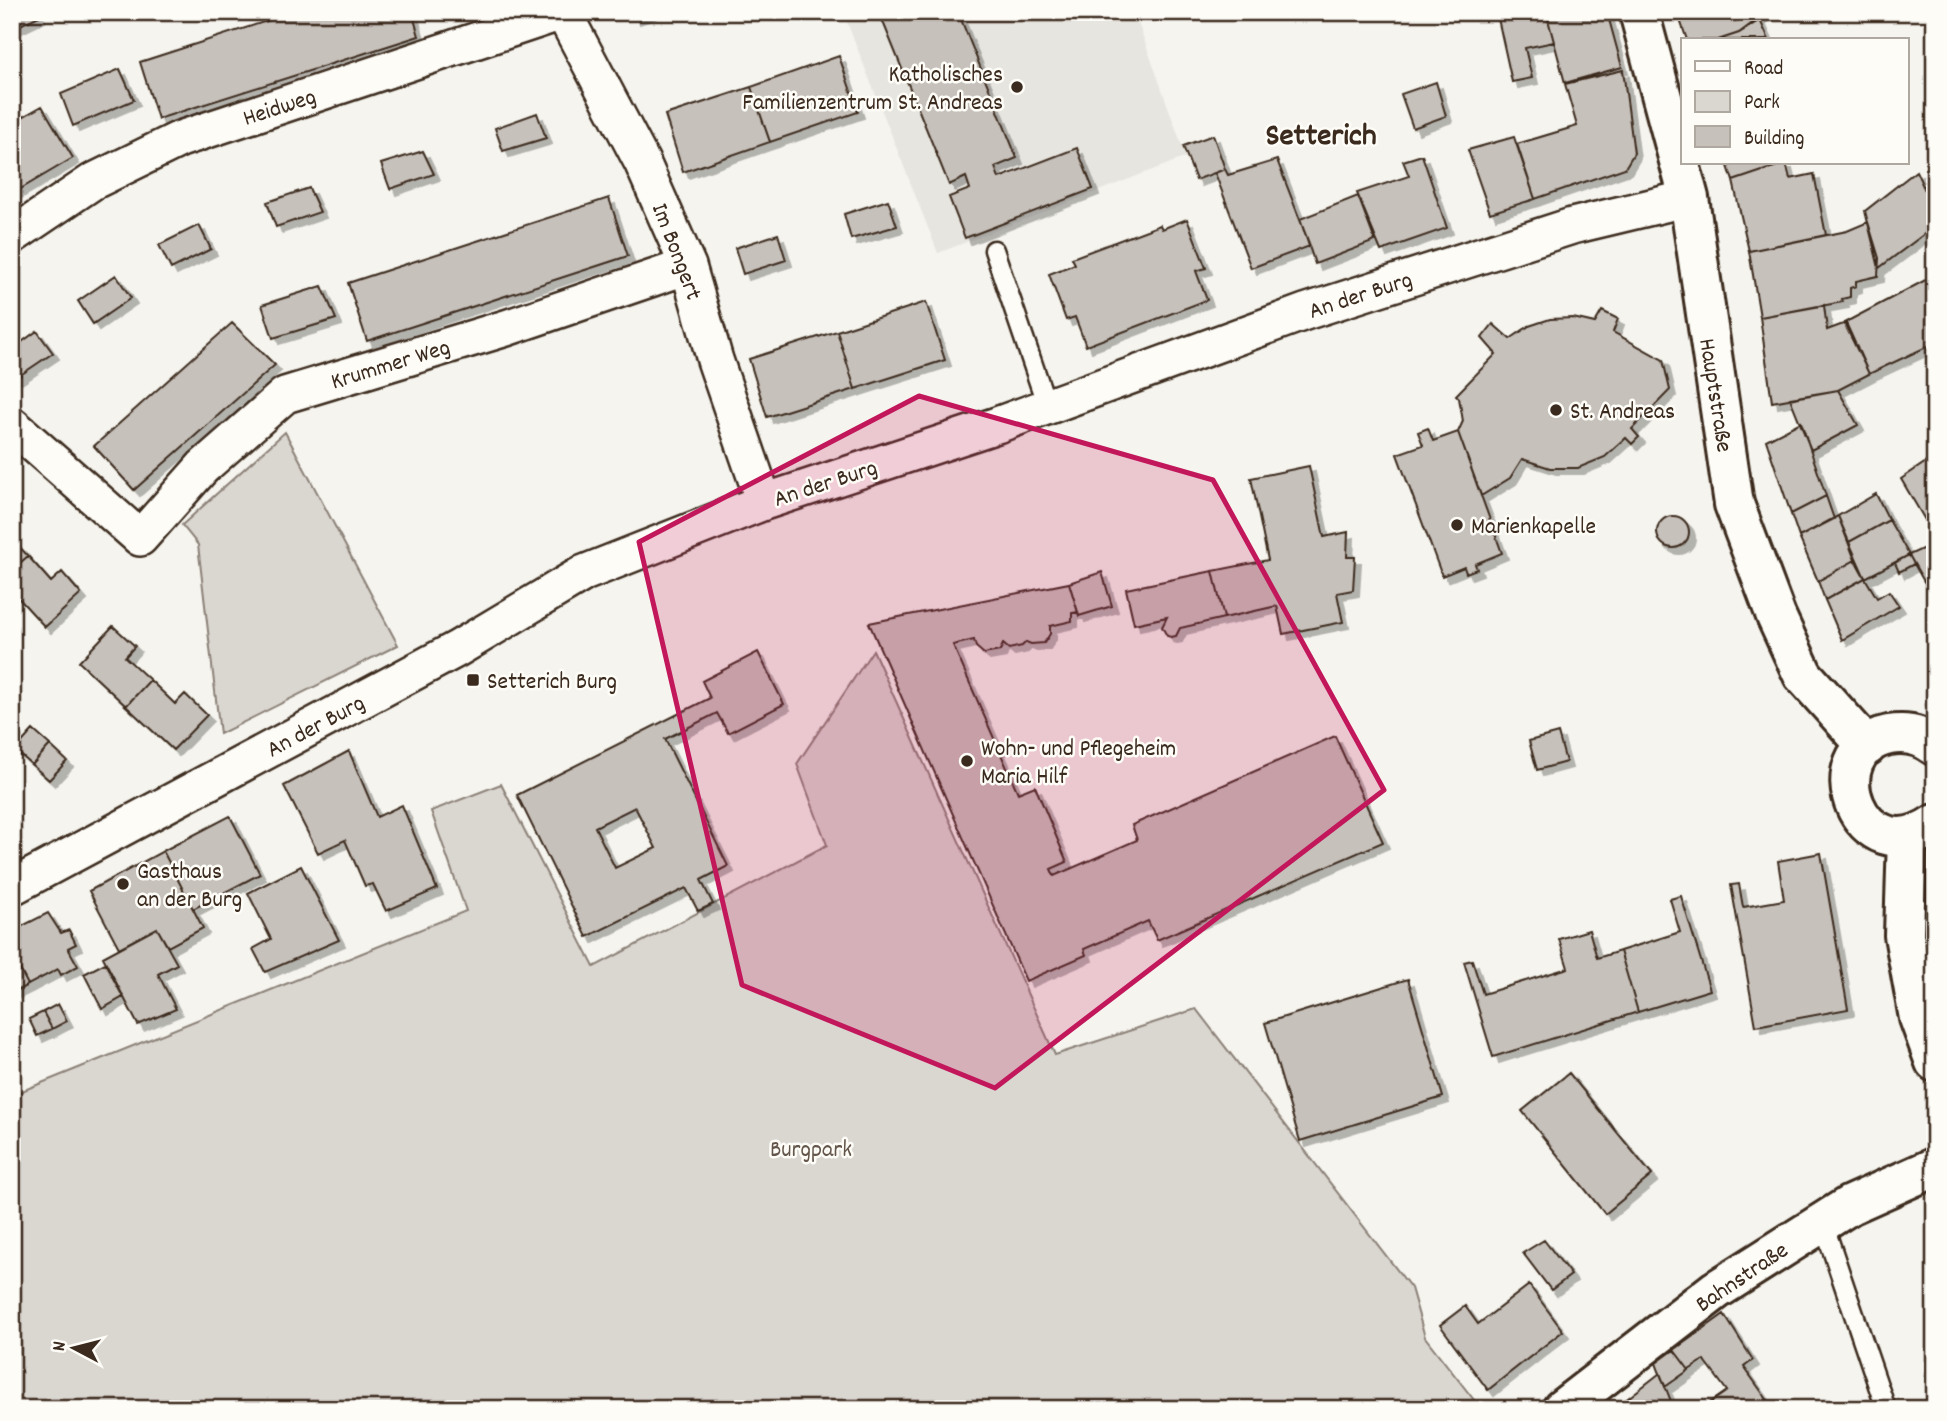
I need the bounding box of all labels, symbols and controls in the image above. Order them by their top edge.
legend [1681,38,1909,164]
text: Road [1744,55,1783,85]
place label: Katholisches Familienzentrum St. Andreas [742,59,1003,121]
marker: Katholisches Familienzentrum St. Andreas [1009,79,1025,95]
street label: Heidweg [239,81,321,137]
text: Park [1744,89,1780,119]
district label: Setterich [1265,115,1377,161]
text: Building [1744,125,1804,155]
street label: Im Bongert [641,199,709,306]
street label: An der Burg [1305,264,1417,330]
street label: Krummer Weg [327,332,455,400]
street label: Hauptstraße [1688,336,1740,455]
place label: St. Andreas [1570,396,1675,430]
marker: St. Andreas [1548,402,1564,418]
street label: An der Burg [770,452,882,518]
place label: Marienkapelle [1471,511,1596,545]
marker: Marienkapelle [1449,517,1465,533]
place label: Setterich Burg [487,666,617,700]
marker: Setterich Burg [465,672,481,688]
street label: An der Burg [261,688,372,768]
place label: Wohn- und Pflegeheim Maria Hilf [981,733,1176,795]
marker: Wohn- und Pflegeheim Maria Hilf [959,753,975,769]
place label: Gasthaus an der Burg [137,856,242,918]
marker: Gasthaus an der Burg [115,876,131,892]
park label: Burgpark [770,1134,852,1168]
street label: Bahnstraße [1689,1235,1796,1322]
north arrow [38,1312,108,1382]
text: N [47,1340,75,1353]

